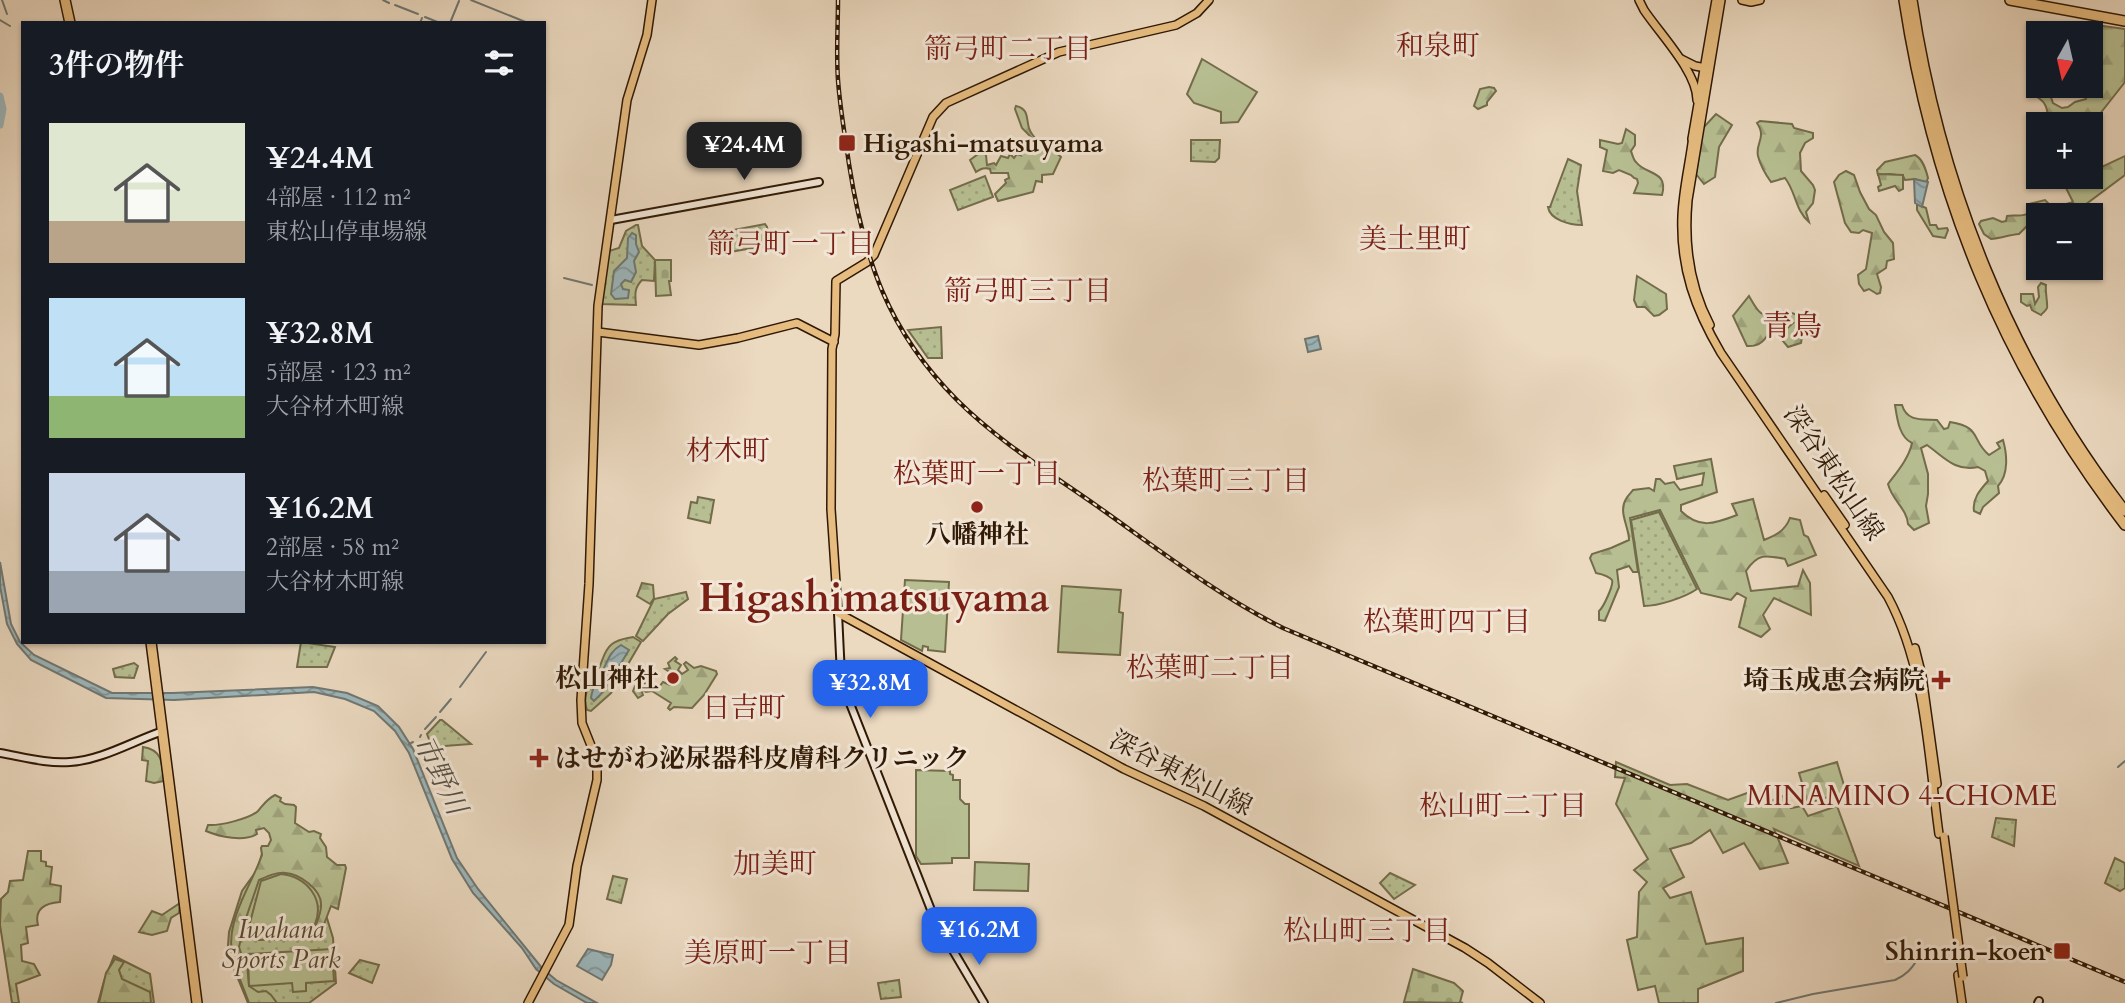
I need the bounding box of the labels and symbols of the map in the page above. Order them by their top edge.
north arrow [2026,21,2104,98]
district label: 和泉町 [1396,27,1480,65]
district label: 箭弓町二丁目 [924,30,1092,68]
pin: ¥24.4M [687,122,801,182]
place label: Higashi-matsuyama [863,126,1104,161]
marker: Higashi-matsuyama [837,133,857,153]
district label: 美土里町 [1359,220,1471,258]
district label: 箭弓町一丁目 [707,225,875,263]
district label: 箭弓町三丁目 [944,272,1112,310]
district label: 青鳥 [1762,306,1822,347]
street label: 深谷東松山線 [1776,399,1892,547]
district label: 材木町 [686,432,770,470]
district label: 松葉町一丁目 [893,455,1061,493]
district label: 松葉町三丁目 [1142,462,1310,500]
marker: 八幡神社 [969,499,985,515]
place label: 八幡神社 [925,517,1029,552]
district label: Higashimatsuyama [698,571,1050,626]
district label: 松葉町四丁目 [1363,603,1531,641]
district label: 松葉町二丁目 [1126,649,1294,687]
pin: ¥32.8M [813,660,927,720]
place label: 松山神社 [555,661,659,696]
place label: 埼玉成恵会病院 [1743,663,1925,698]
marker: 松山神社 [665,670,681,686]
marker: 埼玉成恵会病院 [1931,670,1951,690]
district label: 日吉町 [702,689,786,727]
street label: 深谷東松山線 [1104,722,1258,824]
water label: 市野川 [405,729,477,824]
place label: はせがわ泌尿器科皮膚科クリニック [555,741,969,776]
marker: はせがわ泌尿器科皮膚科クリニック [529,748,549,768]
district label: MINAMINO 4-CHOME [1747,777,2057,815]
district label: 松山町二丁目 [1419,787,1587,825]
district label: 加美町 [733,845,817,883]
pin: ¥16.2M [922,908,1036,967]
park label: Iwahana Sports Park [221,912,341,977]
district label: 松山町三丁目 [1283,912,1451,950]
district label: 美原町一丁目 [684,934,852,972]
place label: Shinrin-koen [1885,934,2046,969]
marker: Shinrin-koen [2052,941,2072,961]

